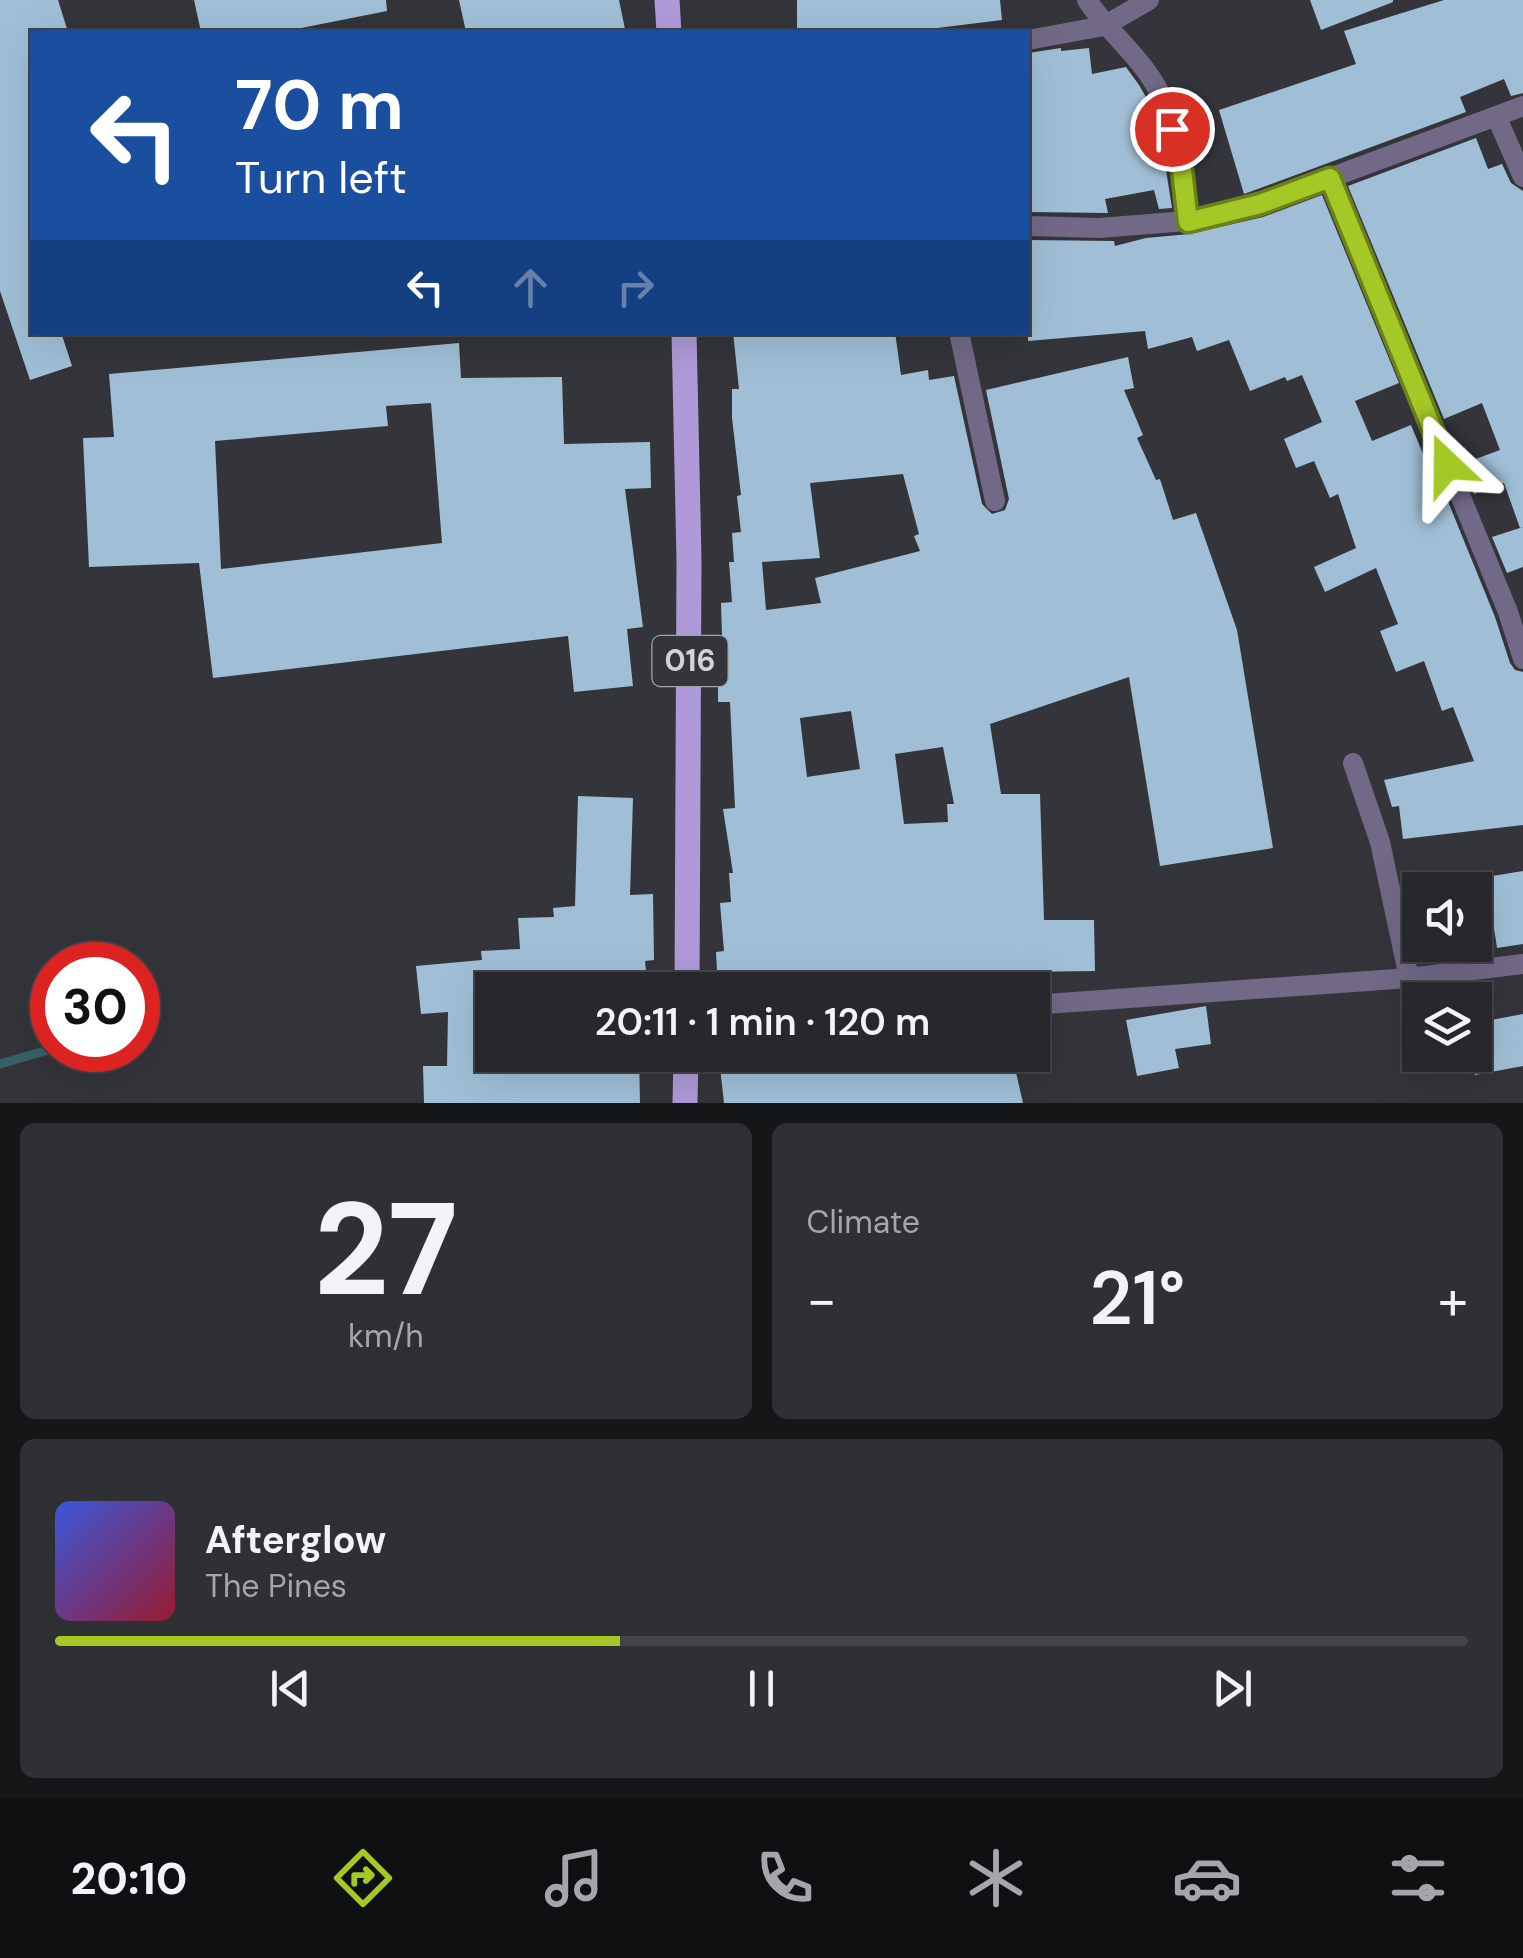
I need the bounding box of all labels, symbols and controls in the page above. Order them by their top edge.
text: 70 m [235,60,404,151]
icon: left [70,70,200,200]
pin [1130,87,1215,172]
icon: arrive [1145,102,1200,157]
text: Turn left [235,148,407,207]
icon: left [398,260,453,315]
icon: ahead [503,260,558,315]
icon: right [608,260,663,315]
position arrow [1395,413,1499,517]
road number: 016 [652,636,728,686]
map controls [1402,872,1492,1072]
button: sound [1402,872,1492,962]
speed limit sign: 30 [30,942,160,1072]
button: layers [1402,982,1492,1072]
text: 20:11 · 1 min · 120 m [595,997,930,1047]
text: 27 [314,1165,458,1334]
text: Climate [807,1201,920,1243]
text: 21° [1089,1250,1185,1347]
text: − [807,1264,837,1336]
text: + [1438,1264,1468,1336]
text: km/h [348,1315,424,1357]
text: Afterglow [205,1515,386,1565]
text: The Pines [205,1565,347,1607]
icon: previous [263,1661,318,1716]
icon: pause [734,1661,789,1716]
icon: next [1205,1661,1260,1716]
icon: directions [328,1843,398,1913]
icon: music [539,1843,609,1913]
icon: phone [750,1843,820,1913]
icon: climate [961,1843,1031,1913]
icon: car [1172,1843,1242,1913]
icon: filters [1383,1843,1453,1913]
text: 20:10 [70,1849,187,1908]

